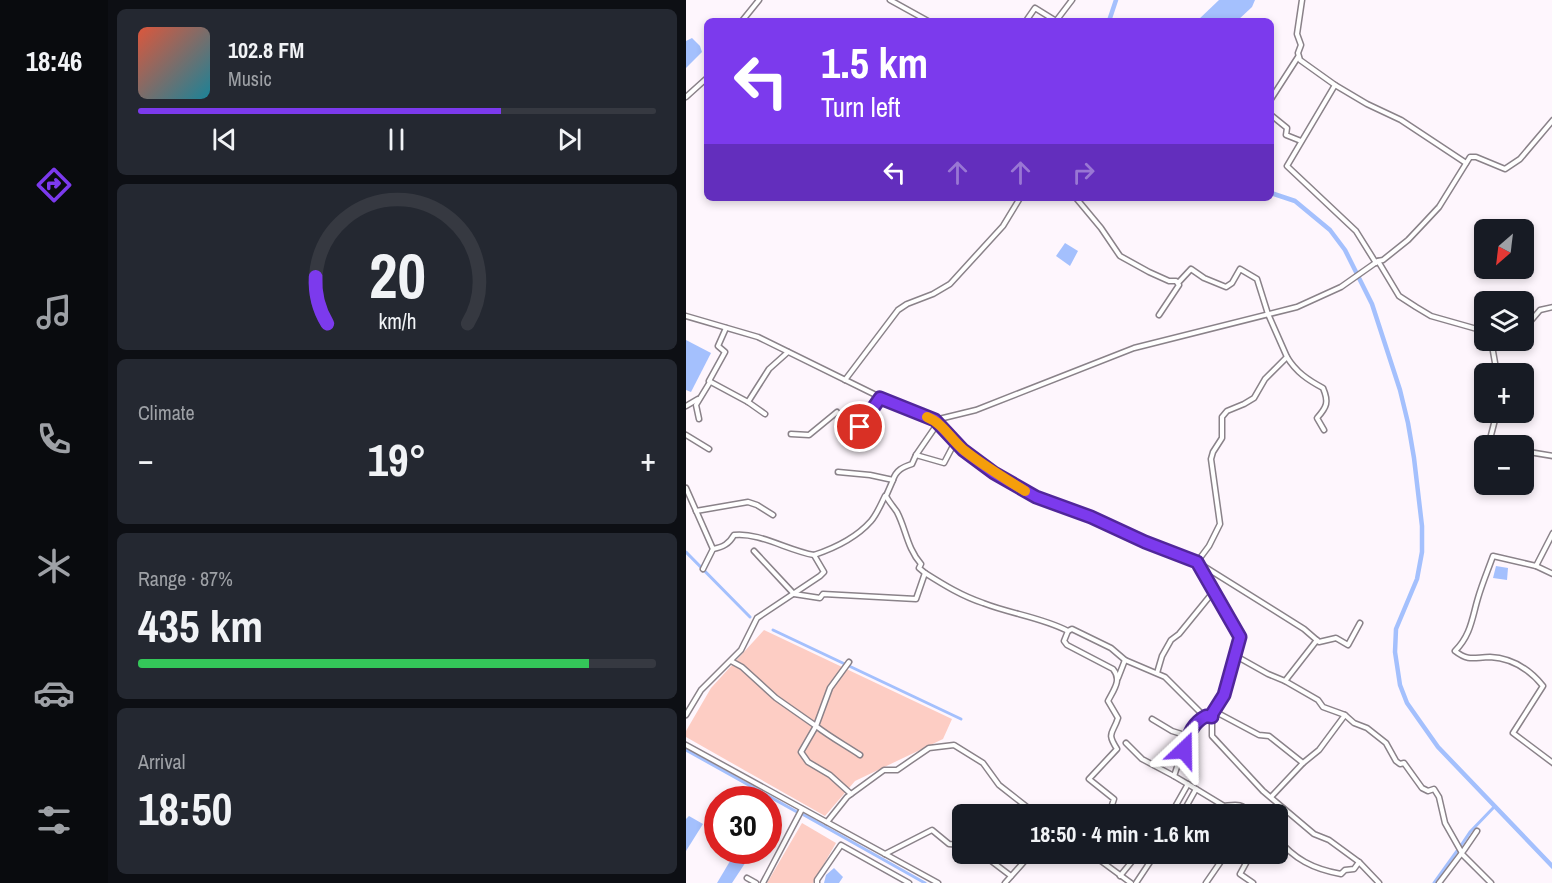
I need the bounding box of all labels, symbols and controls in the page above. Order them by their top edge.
text: 102.8 FM [228,35,304,65]
text: 1.5 km [821,35,928,91]
icon: left [722,42,800,120]
text: 18:46 [26,43,82,79]
text: Music [228,65,272,92]
text: Turn left [821,89,900,125]
icon: previous [208,123,241,156]
icon: pause [380,123,413,156]
icon: next [553,123,586,156]
icon: left [878,156,911,189]
icon: ahead [941,156,974,189]
icon: ahead [1004,156,1037,189]
icon: right [1067,156,1100,189]
icon: directions [33,164,75,206]
north arrow [1474,219,1534,279]
map controls [1474,219,1534,495]
text: 20 [369,233,425,317]
icon: music [33,291,75,333]
button: layers [1474,291,1534,351]
text: km/h [378,307,416,336]
button: + [1474,363,1534,423]
text: Climate [138,399,195,426]
pin [834,401,885,452]
icon: arrive [843,410,876,443]
icon: phone [33,418,75,460]
text: 19° [367,429,427,490]
button: − [1474,435,1534,495]
text: − [138,437,154,481]
text: + [640,437,656,481]
icon: climate [33,545,75,587]
text: Range · 87% [138,565,233,592]
text: 435 km [138,595,263,656]
icon: car [33,672,75,714]
position arrow [1152,718,1216,782]
text: Arrival [138,748,185,775]
text: 18:50 [138,778,232,839]
speed limit sign: 30 [704,786,782,864]
icon: filters [33,799,75,841]
text: 18:50 · 4 min · 1.6 km [1030,819,1210,849]

